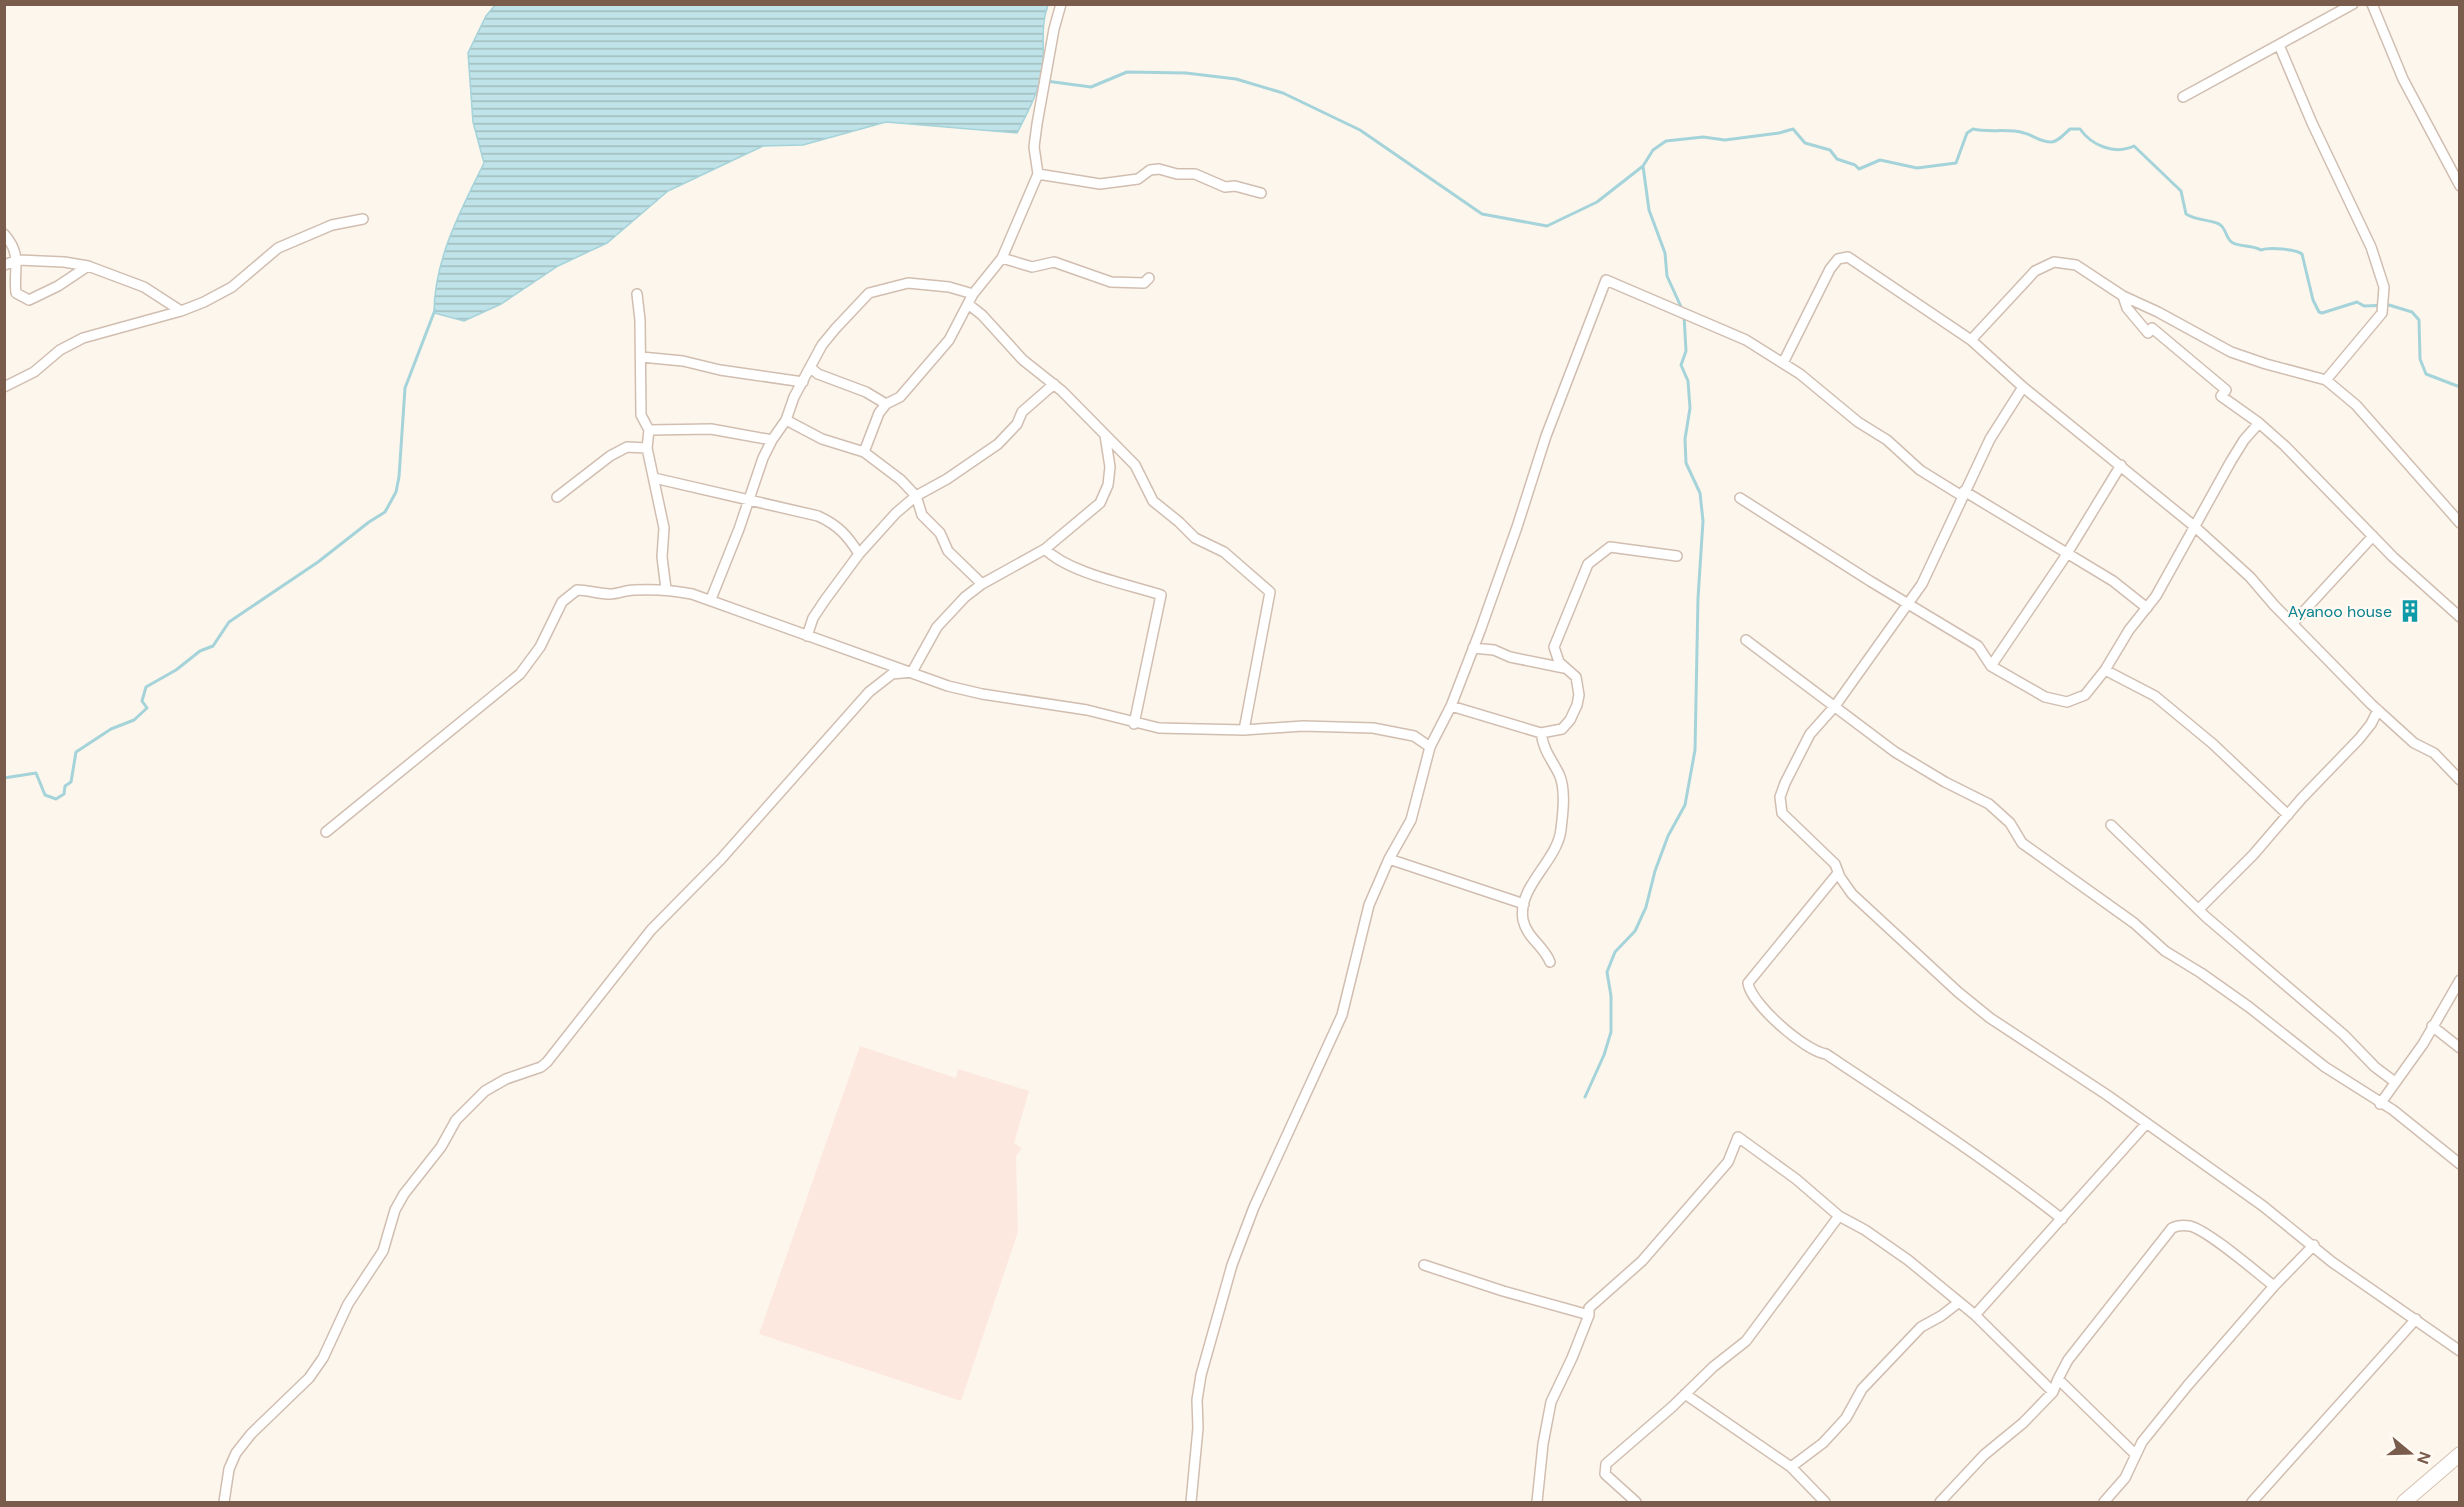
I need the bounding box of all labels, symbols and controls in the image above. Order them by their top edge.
building icon: Ayanoo house [2397,598,2423,624]
place label: Ayanoo house [2288,601,2392,622]
north arrow [2380,1423,2440,1483]
text: N [2412,1449,2436,1467]

